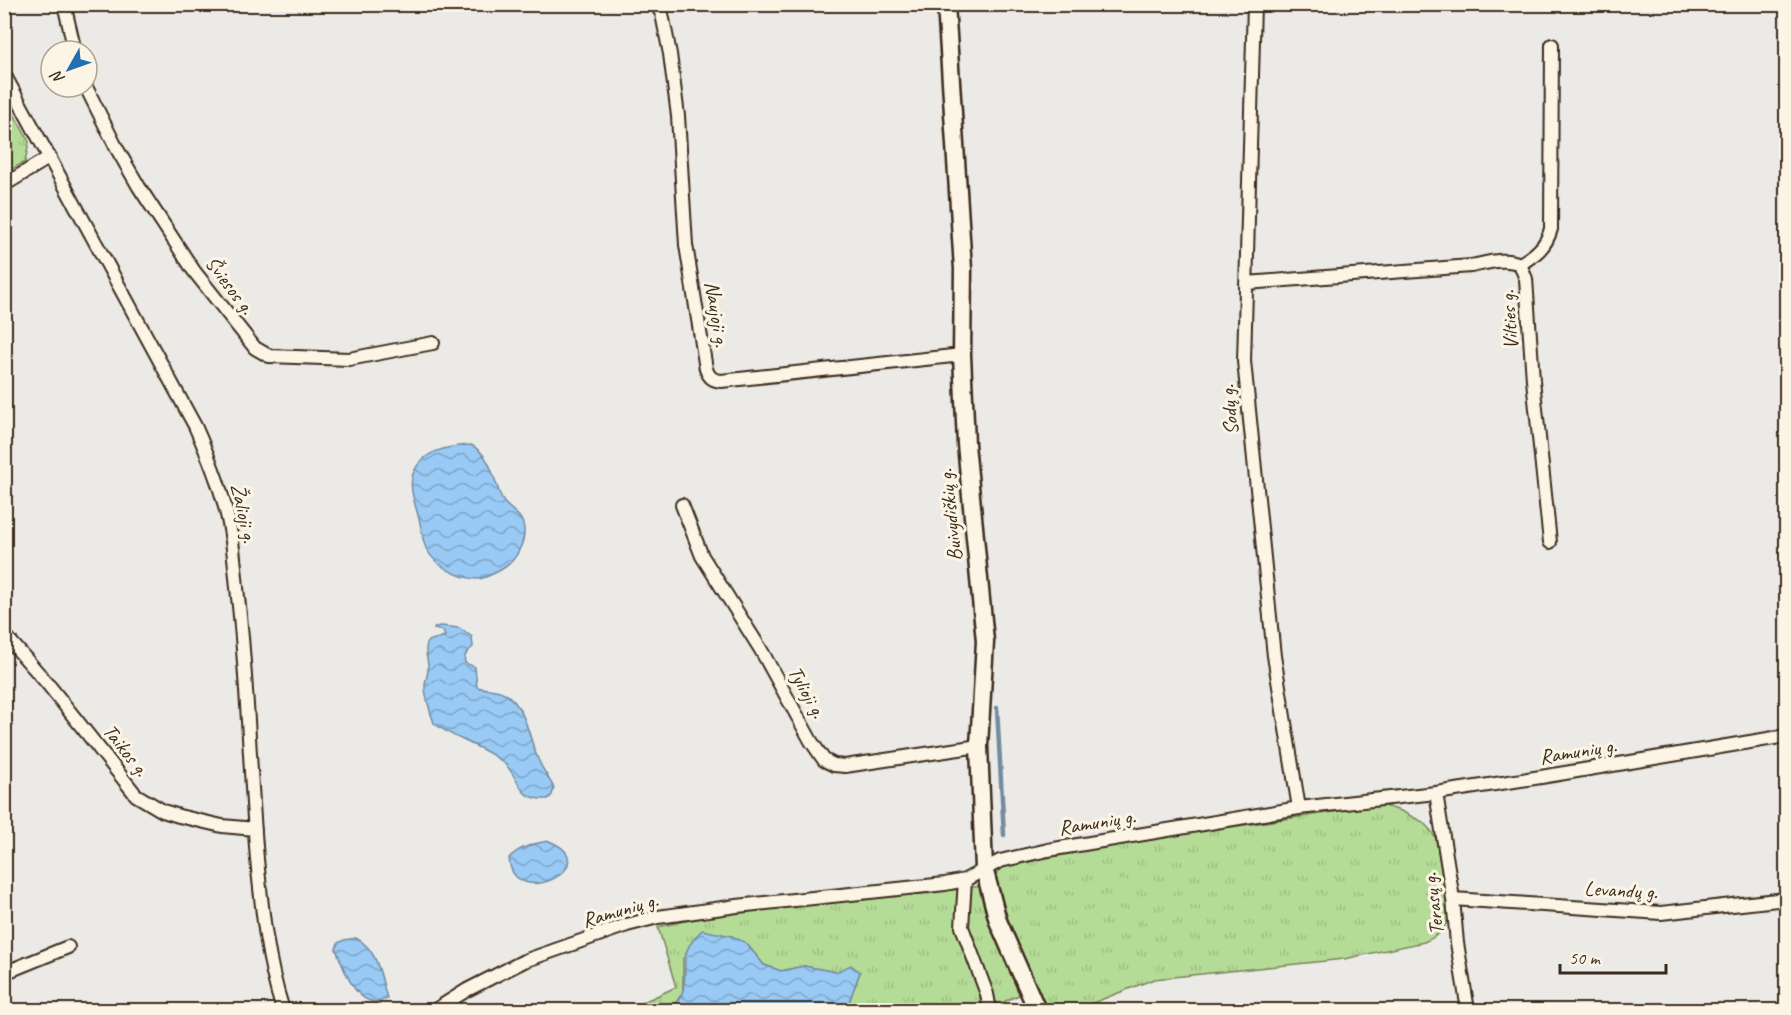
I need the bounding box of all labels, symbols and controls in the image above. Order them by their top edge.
north arrow [39,39,99,99]
text: N [45,65,69,88]
street label: Šviesos g. [200,251,261,320]
street label: Naujoji g. [699,279,735,350]
street label: Vilties g. [1494,289,1524,350]
street label: Sodų g. [1214,383,1244,436]
street label: Buivydiškių g. [932,467,968,562]
street label: Žalioji g. [225,481,263,546]
street label: Tylioji g. [782,661,832,723]
street label: Taikos g. [97,718,155,782]
street label: Ramunių g. [1538,732,1619,770]
street label: Ramunių g. [1057,803,1138,841]
street label: Terasų g. [1416,871,1450,936]
street label: Levandų g. [1584,875,1659,905]
street label: Ramunių g. [579,887,662,933]
scale bar [1560,937,1666,975]
text: 50 m [1569,947,1602,969]

